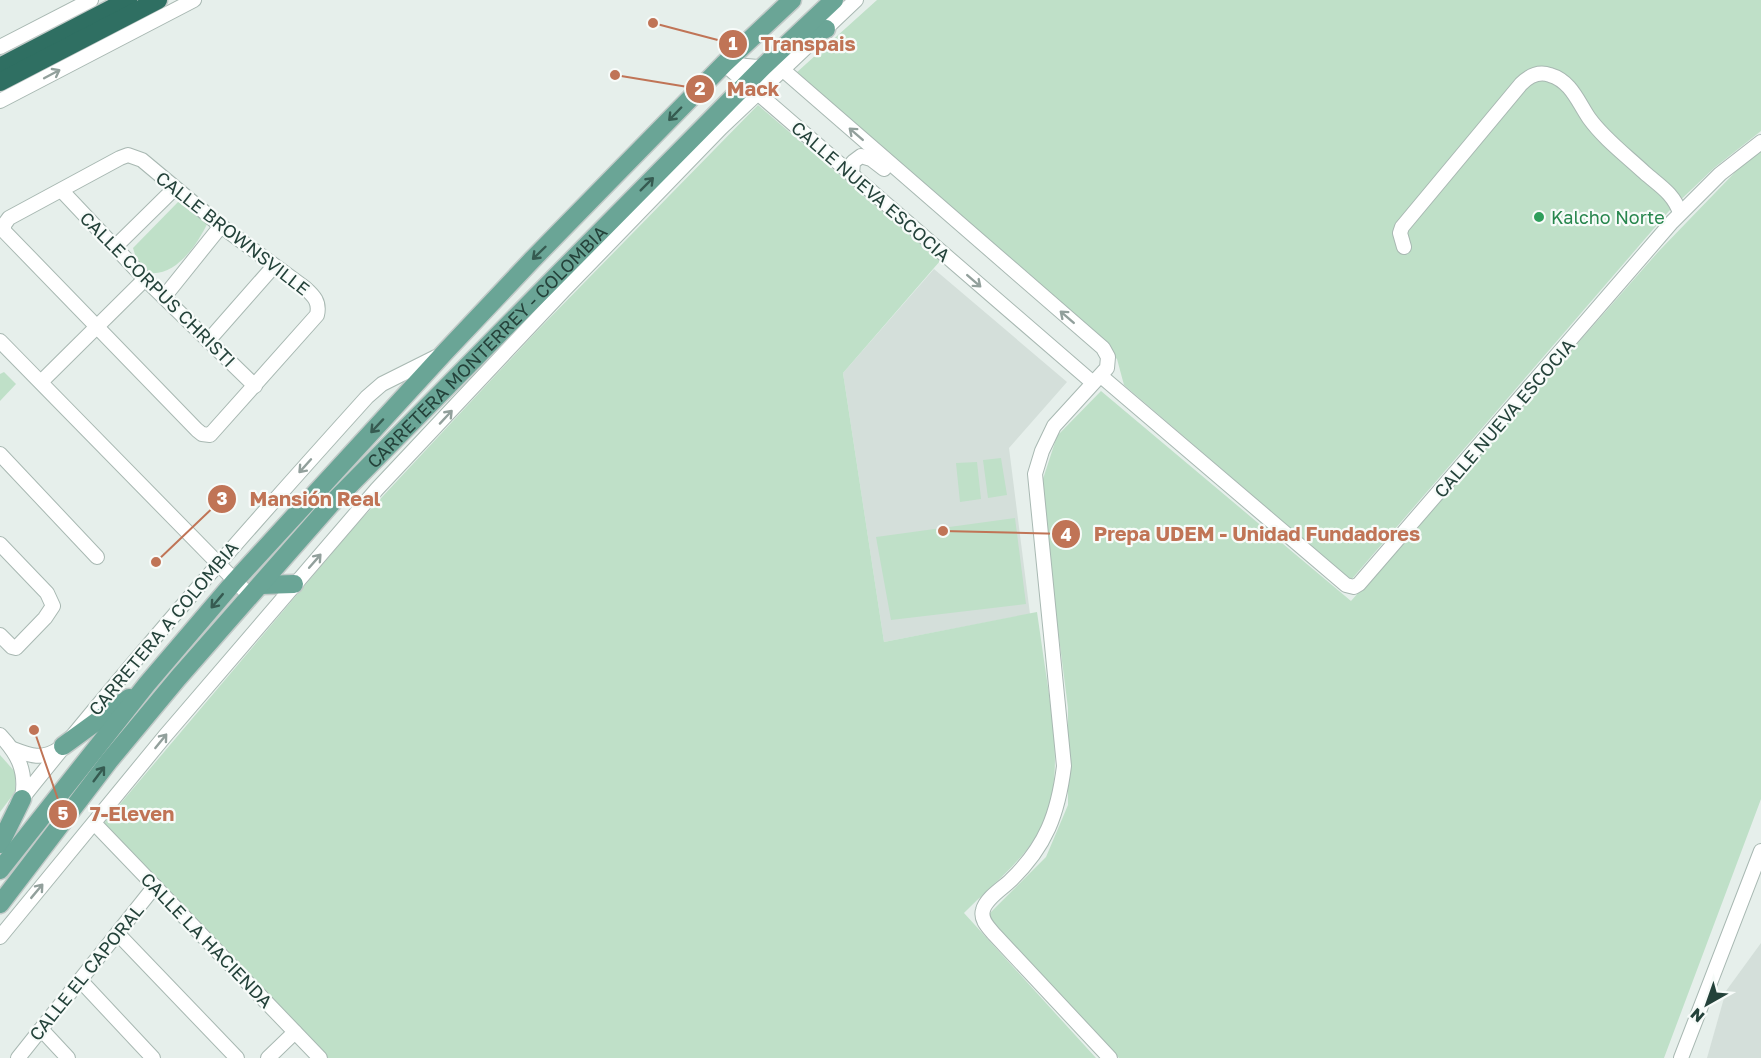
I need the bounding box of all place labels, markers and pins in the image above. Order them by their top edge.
callout: Transpais [718,25,868,63]
callout: Mack [685,70,791,108]
place label: Kalcho Norte [1551,206,1665,228]
marker: Kalcho Norte [1532,210,1546,224]
callout: Mansión Real [207,480,392,518]
callout: Prepa UDEM - Unidad Fundadores [1051,515,1432,553]
callout: 7-Eleven [48,795,186,833]

